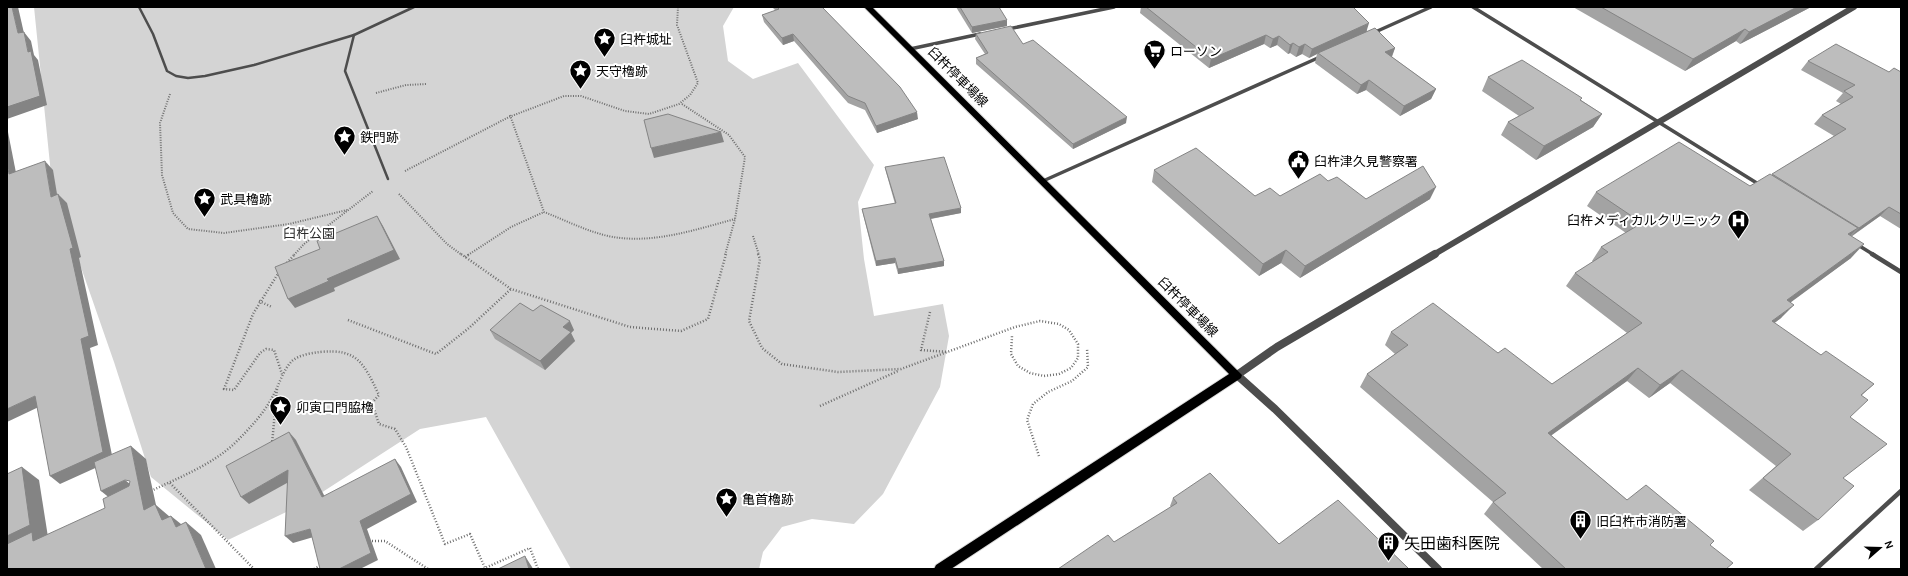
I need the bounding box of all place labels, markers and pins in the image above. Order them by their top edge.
place icon: 臼杵城址 [591,26,617,59]
place label: 臼杵城址 [620,32,672,47]
supermarket icon: ローソン [1141,38,1167,71]
place label: ローソン [1170,44,1222,59]
place icon: 天守櫓跡 [567,58,593,91]
place label: 天守櫓跡 [596,64,648,79]
place icon: 鉄門跡 [331,124,357,157]
place label: 鉄門跡 [360,130,399,145]
public building icon: 臼杵津久見警察署 [1286,148,1312,181]
place label: 臼杵津久見警察署 [1314,154,1418,169]
place icon: 武具櫓跡 [192,186,218,219]
place label: 武具櫓跡 [220,192,272,207]
hospital icon: 臼杵メディカルクリニック [1725,207,1751,240]
place label: 臼杵メディカルクリニック [1567,213,1722,228]
place icon: 卯寅口門脇櫓 [268,394,294,427]
place label: 卯寅口門脇櫓 [296,400,374,415]
place icon: 亀首櫓跡 [713,486,739,519]
place label: 亀首櫓跡 [742,492,794,507]
building icon: 旧臼杵市消防署 [1568,508,1594,541]
place label: 旧臼杵市消防署 [1596,514,1687,529]
building icon: 矢田歯科医院 [1376,530,1402,563]
place label: 矢田歯科医院 [1404,534,1500,553]

